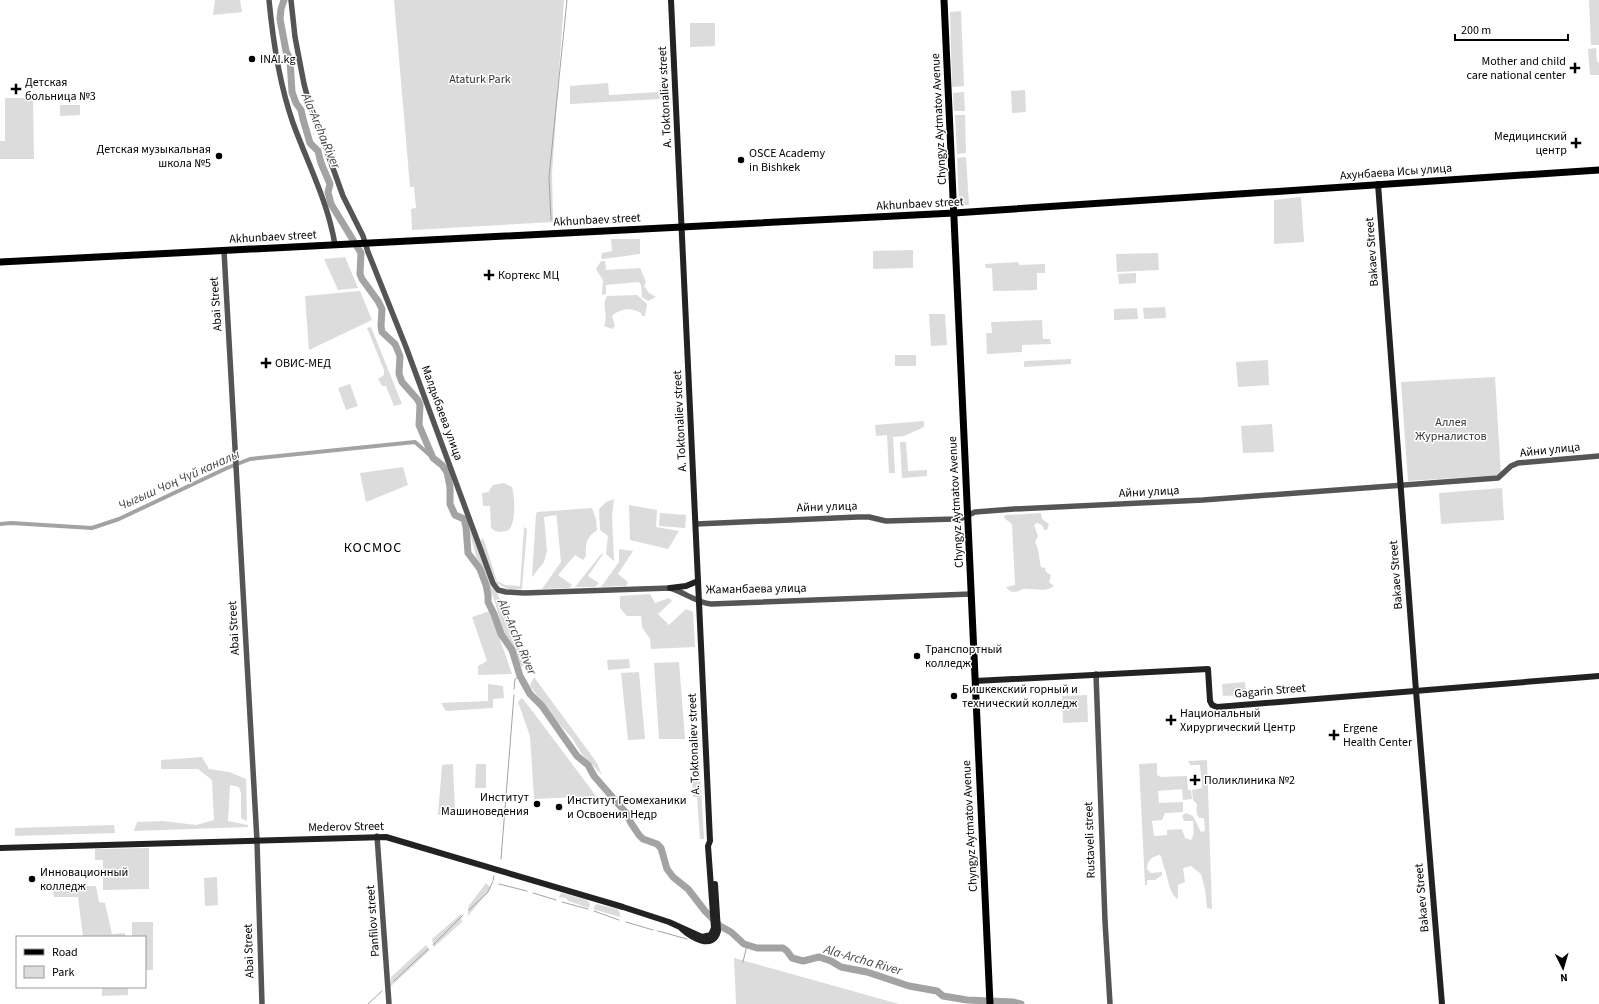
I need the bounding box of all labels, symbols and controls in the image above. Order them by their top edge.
scale bar [1455,16,1568,42]
text: 200 m [1461,22,1491,39]
street label: A. Toktonaliev street [654,46,676,148]
place label: INAI.kg [260,51,295,68]
street label: Chyngyz Aytmatov Avenue [927,53,951,185]
place label: Mother and child care national center [1466,53,1567,84]
marker: INAI.kg [247,54,257,64]
marker: Mother and child care national center [1569,62,1581,74]
park label: Ataturk Park [449,71,511,88]
place label: Детская больница №3 [25,74,96,105]
marker: Детская больница №3 [10,83,22,95]
water label: Ala-Archa River [297,90,345,172]
place label: Медицинский центр [1494,128,1567,159]
marker: Медицинский центр [1570,137,1582,149]
place label: Детская музыкальная школа №5 [96,141,211,172]
place label: OSCE Academy in Bishkek [749,145,825,176]
marker: Детская музыкальная школа №5 [214,151,224,161]
marker: OSCE Academy in Bishkek [736,155,746,165]
street label: Ахунбаева Исы улица [1339,160,1453,184]
street label: Akhunbaev street [876,193,964,215]
street label: Akhunbaev street [553,209,641,231]
street label: Bakaev Street [1361,217,1383,287]
street label: Akhunbaev street [229,226,317,248]
place label: Кортекс МЦ [498,267,559,284]
marker: Кортекс МЦ [483,269,495,281]
street label: Abai Street [206,276,226,332]
place label: ОВИС-МЕД [275,355,331,372]
marker: ОВИС-МЕД [260,357,272,369]
street label: Малдыбаева улица [417,363,467,463]
street label: A. Toktonaliev street [669,370,691,472]
park label: Аллея Журналистов [1415,414,1487,445]
street label: Chyngyz Aytmatov Avenue [944,436,968,568]
street label: Айни улица [1519,438,1581,462]
water label: Чыгыш Чоң Чүй каналы [115,445,243,515]
street label: Айни улица [1118,482,1180,502]
street label: Айни улица [796,497,858,517]
district label: КОСМОС [344,538,402,558]
street label: Bakaev Street [1385,540,1407,610]
street label: Жаманбаева улица [705,580,807,598]
water label: Ala-Archa River [493,596,541,678]
street label: Abai Street [224,600,244,656]
place label: Транспортный колледж [925,641,1002,672]
marker: Транспортный колледж [912,651,922,661]
street label: Gagarin Street [1234,679,1306,703]
place label: Бишкекский горный и технический колледж [962,681,1078,712]
marker: Бишкекский горный и технический колледж [949,691,959,701]
street label: A. Toktonaliev street [684,693,704,795]
place label: Национальный Хирургический Центр [1180,705,1296,736]
marker: Национальный Хирургический Центр [1165,714,1177,726]
place label: Ergene Health Center [1343,720,1413,751]
marker: Ergene Health Center [1328,729,1340,741]
street label: Chyngyz Aytmatov Avenue [958,760,982,892]
place label: Поликлиника №2 [1204,772,1295,789]
marker: Поликлиника №2 [1189,774,1201,786]
place label: Институт Машиноведения [441,789,529,820]
place label: Институт Геомеханики и Освоения Недр [567,792,687,823]
marker: Институт Машиноведения [532,799,542,809]
street label: Rustaveli street [1080,801,1100,879]
marker: Институт Геомеханики и Освоения Недр [554,802,564,812]
street label: Mederov Street [308,818,384,836]
street label: Bakaev Street [1411,863,1433,933]
place label: Инновационный колледж [40,864,128,895]
marker: Инновационный колледж [27,874,37,884]
street label: Panfilov street [362,885,384,957]
street label: Abai Street [240,923,258,979]
legend [16,936,146,988]
water label: Ala-Archa River [821,940,905,980]
text: Road [52,944,78,961]
north arrow [1543,948,1583,988]
text: Park [52,964,74,981]
text: N [1560,970,1568,985]

